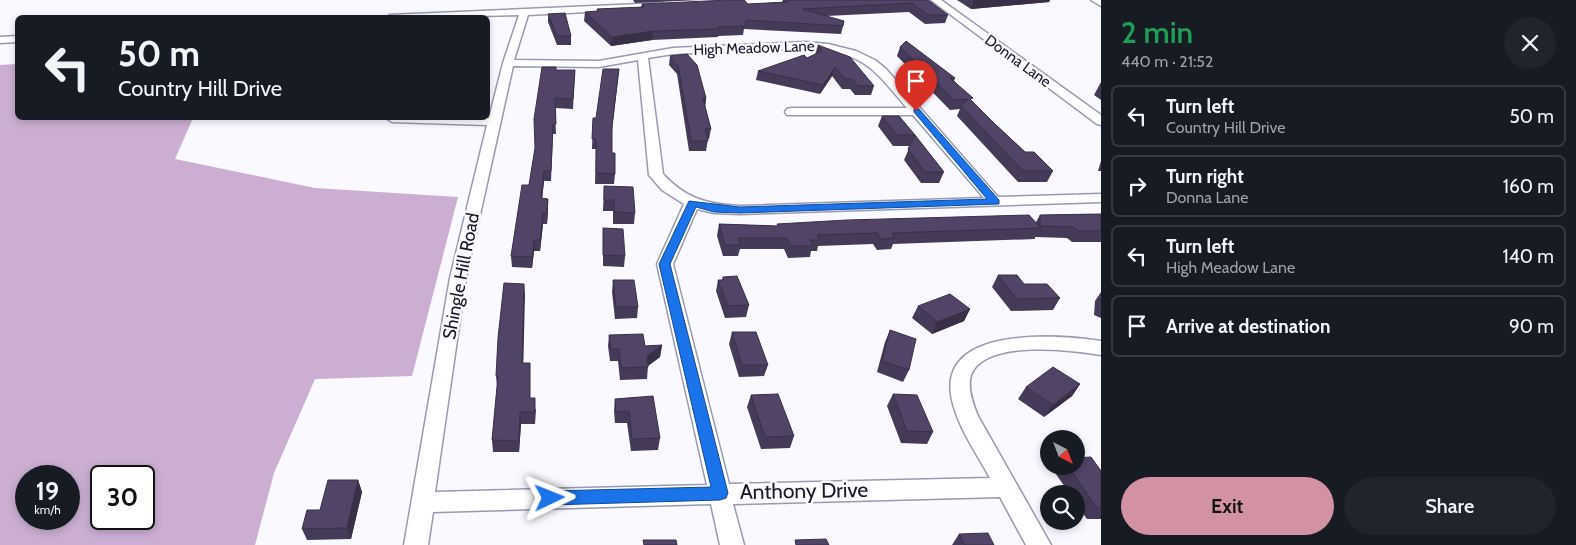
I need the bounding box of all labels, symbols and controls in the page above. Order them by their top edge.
text: 2 min [1121,14,1193,51]
button: close [1504,17,1556,69]
street label: Donna Lane [981,31,1055,91]
text: 50 m [118,32,200,75]
icon: left [35,35,100,100]
street label: High Meadow Lane [693,37,815,59]
text: 440 m · 21:52 [1121,52,1213,71]
pin [895,60,937,111]
icon: arrive [902,67,930,95]
text: Country Hill Drive [118,75,282,102]
text: Turn left [1166,95,1234,118]
icon: left [1123,102,1151,130]
text: 50 m [1510,105,1554,128]
text: Country Hill Drive [1166,118,1285,137]
text: Turn right [1166,165,1244,188]
icon: right [1123,172,1151,200]
text: 160 m [1503,175,1554,198]
text: Donna Lane [1166,188,1248,207]
street label: Shingle Hill Road [438,211,484,341]
text: Turn left [1166,235,1234,258]
icon: left [1123,242,1151,270]
text: 140 m [1503,245,1554,268]
text: High Meadow Lane [1166,258,1295,277]
icon: arrive [1123,312,1151,340]
text: Arrive at destination [1166,315,1330,338]
text: 90 m [1509,315,1554,338]
north arrow [1040,430,1085,475]
map controls [1040,430,1085,530]
speed limit sign: 30 [90,465,155,530]
position arrow [523,471,575,523]
text: 19 [36,476,59,506]
street label: Anthony Drive [740,477,869,504]
button: Exit [1121,477,1334,535]
button: Share [1344,477,1556,535]
button: search [1040,485,1085,530]
text: km/h [34,502,61,517]

